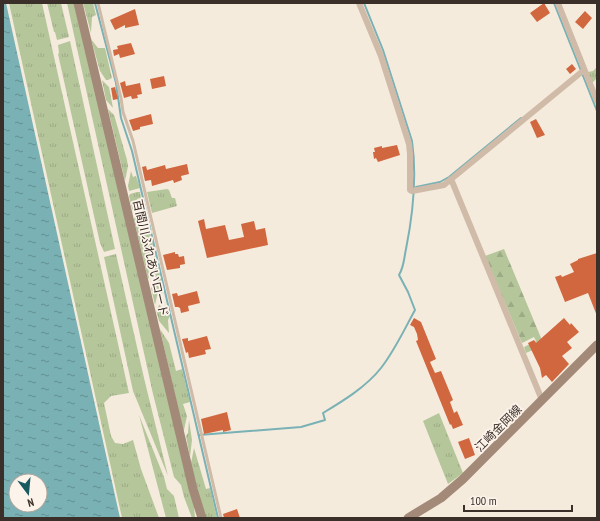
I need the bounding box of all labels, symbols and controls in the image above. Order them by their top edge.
street label: 百間川ふれあいロード [130,198,172,318]
street label: 江崎金岡線 [471,401,525,455]
north arrow [8,473,48,513]
scale bar [464,487,572,513]
text: 100 m [470,493,497,508]
text: N [26,495,36,510]

